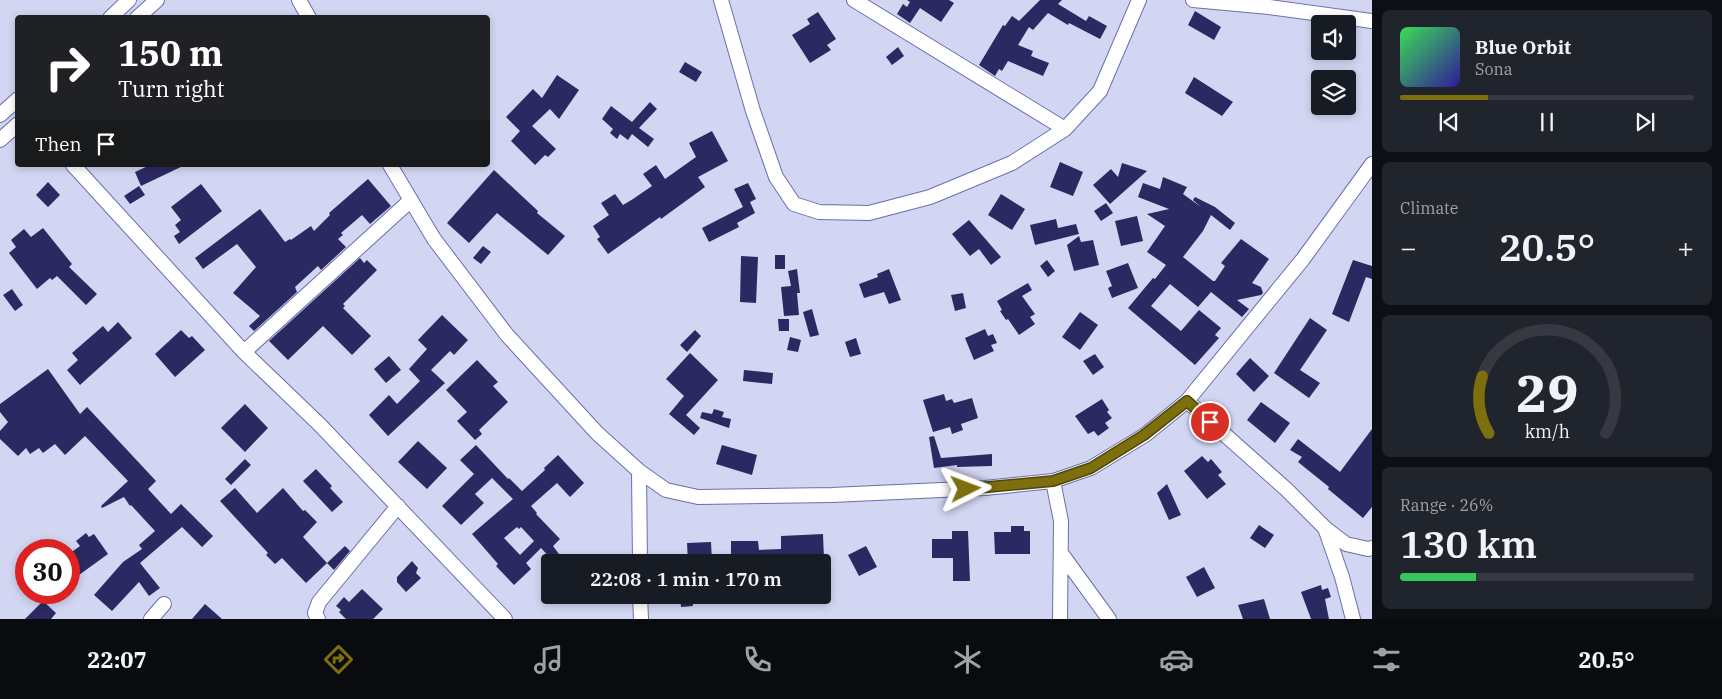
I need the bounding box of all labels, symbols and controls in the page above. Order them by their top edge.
map controls [1311,15,1356,115]
button: sound [1311,15,1356,60]
text: 150 m [118,30,223,76]
icon: right [35,35,100,100]
text: Blue Orbit [1475,35,1571,59]
text: Sona [1475,59,1512,79]
button: layers [1311,70,1356,115]
text: Turn right [118,74,225,103]
icon: previous [1435,108,1463,136]
icon: pause [1533,108,1561,136]
icon: next [1631,108,1659,136]
icon: arrive [92,130,120,158]
text: Then [35,132,82,156]
text: Climate [1400,198,1458,218]
text: 20.5° [1499,222,1595,271]
text: − [1400,229,1417,266]
text: + [1677,229,1694,266]
text: 29 [1516,359,1578,426]
pin [1189,401,1231,443]
icon: arrive [1196,408,1224,436]
text: km/h [1524,420,1570,443]
position arrow [939,462,991,514]
text: Range · 26% [1400,495,1493,515]
text: 130 km [1400,519,1537,568]
speed limit sign: 30 [15,539,80,604]
text: 22:08 · 1 min · 170 m [590,567,782,591]
icon: directions [321,642,356,677]
icon: music [531,642,566,677]
icon: phone [740,642,775,677]
icon: climate [950,642,985,677]
icon: car [1159,642,1194,677]
icon: filters [1369,642,1404,677]
text: 22:07 [87,645,147,674]
text: 20.5° [1579,645,1635,674]

